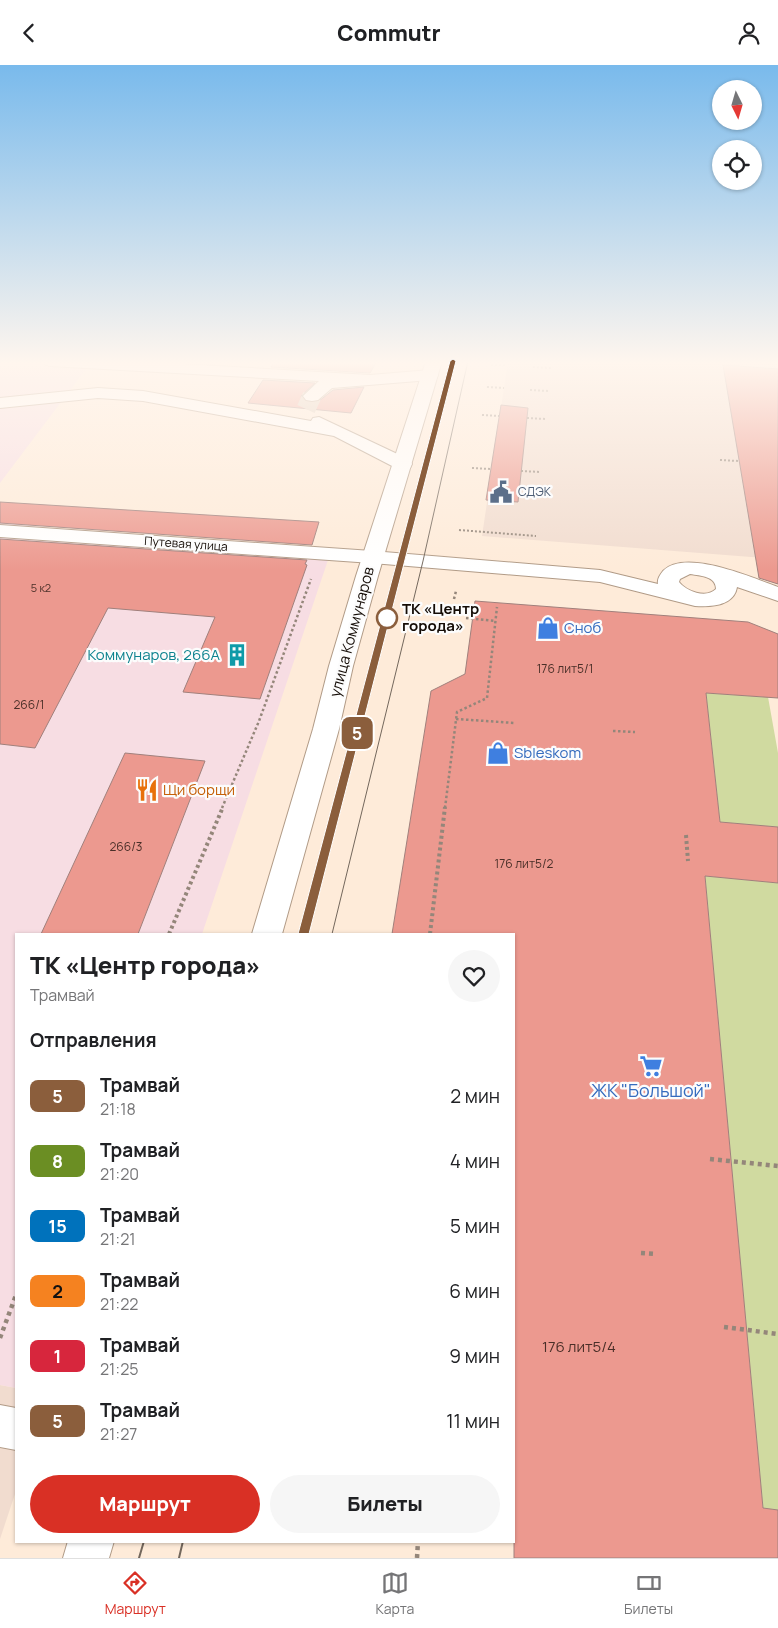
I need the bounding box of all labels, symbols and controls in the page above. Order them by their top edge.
text: Commutr [337,18,441,48]
icon: back [15,19,43,47]
icon: person [735,19,763,47]
north arrow [712,80,762,130]
map controls [712,80,762,190]
button: locate [712,140,762,190]
public building icon: СДЭК [488,479,514,505]
place label: СДЭК [518,483,552,500]
street label: Путевая улица [144,532,228,555]
street label: улица Коммунаров [324,564,379,699]
house number: 5 к2 [31,580,51,595]
place label: ТК «Центр города» [402,598,479,636]
marker: ТК «Центр города» [376,607,398,629]
shop icon: Сноб [535,615,561,641]
place label: Сноб [564,617,601,638]
building icon: Коммунаров, 266А [224,642,250,668]
place label: Коммунаров, 266А [88,644,220,665]
house number: 176 лит5/1 [537,660,593,677]
house number: 266/1 [13,696,45,713]
line badge: 5 [341,717,373,749]
text: 5 [352,721,362,745]
shop icon: Sbleskom [485,740,511,766]
place label: Sbleskom [514,742,581,763]
restaurant icon: Щи борщи [134,777,160,803]
place label: Щи борщи [163,779,235,800]
house number: 266/3 [109,838,143,855]
house number: 176 лит5/2 [495,855,554,872]
text: ТК «Центр города» [30,948,261,981]
button: heart [448,950,500,1002]
text: Трамвай [30,984,95,1006]
text: Отправления [30,1027,157,1053]
supermarket icon: ЖК "Большой" [638,1053,664,1079]
text: Трамвай [100,1072,180,1098]
place label: ЖК "Большой" [591,1078,711,1102]
text: 2 мин [450,1083,500,1109]
text: 5 [52,1084,63,1108]
text: 21:18 [100,1098,136,1120]
text: Трамвай [100,1137,180,1163]
text: 4 мин [450,1148,500,1174]
text: 8 [52,1149,63,1173]
text: 21:20 [100,1163,139,1185]
text: Трамвай [100,1202,180,1228]
text: 5 мин [450,1213,500,1239]
text: 15 [48,1214,67,1238]
text: 21:21 [100,1228,136,1250]
text: Трамвай [100,1267,180,1293]
text: 6 мин [449,1278,500,1304]
text: 2 [52,1279,63,1303]
text: 21:22 [100,1293,138,1315]
text: Трамвай [100,1332,180,1358]
house number: 176 лит5/4 [542,1336,616,1357]
text: 9 мин [449,1343,500,1369]
text: 1 [54,1344,61,1368]
text: 21:25 [100,1358,139,1380]
text: Трамвай [100,1397,180,1423]
text: 11 мин [446,1408,500,1434]
text: 5 [52,1409,63,1433]
text: 21:27 [100,1423,137,1445]
button: Маршрут [30,1475,260,1533]
button: Билеты [270,1475,500,1533]
tab: Маршрут [105,1569,166,1618]
tab: Карта [375,1569,414,1618]
tab: Билеты [624,1569,673,1618]

